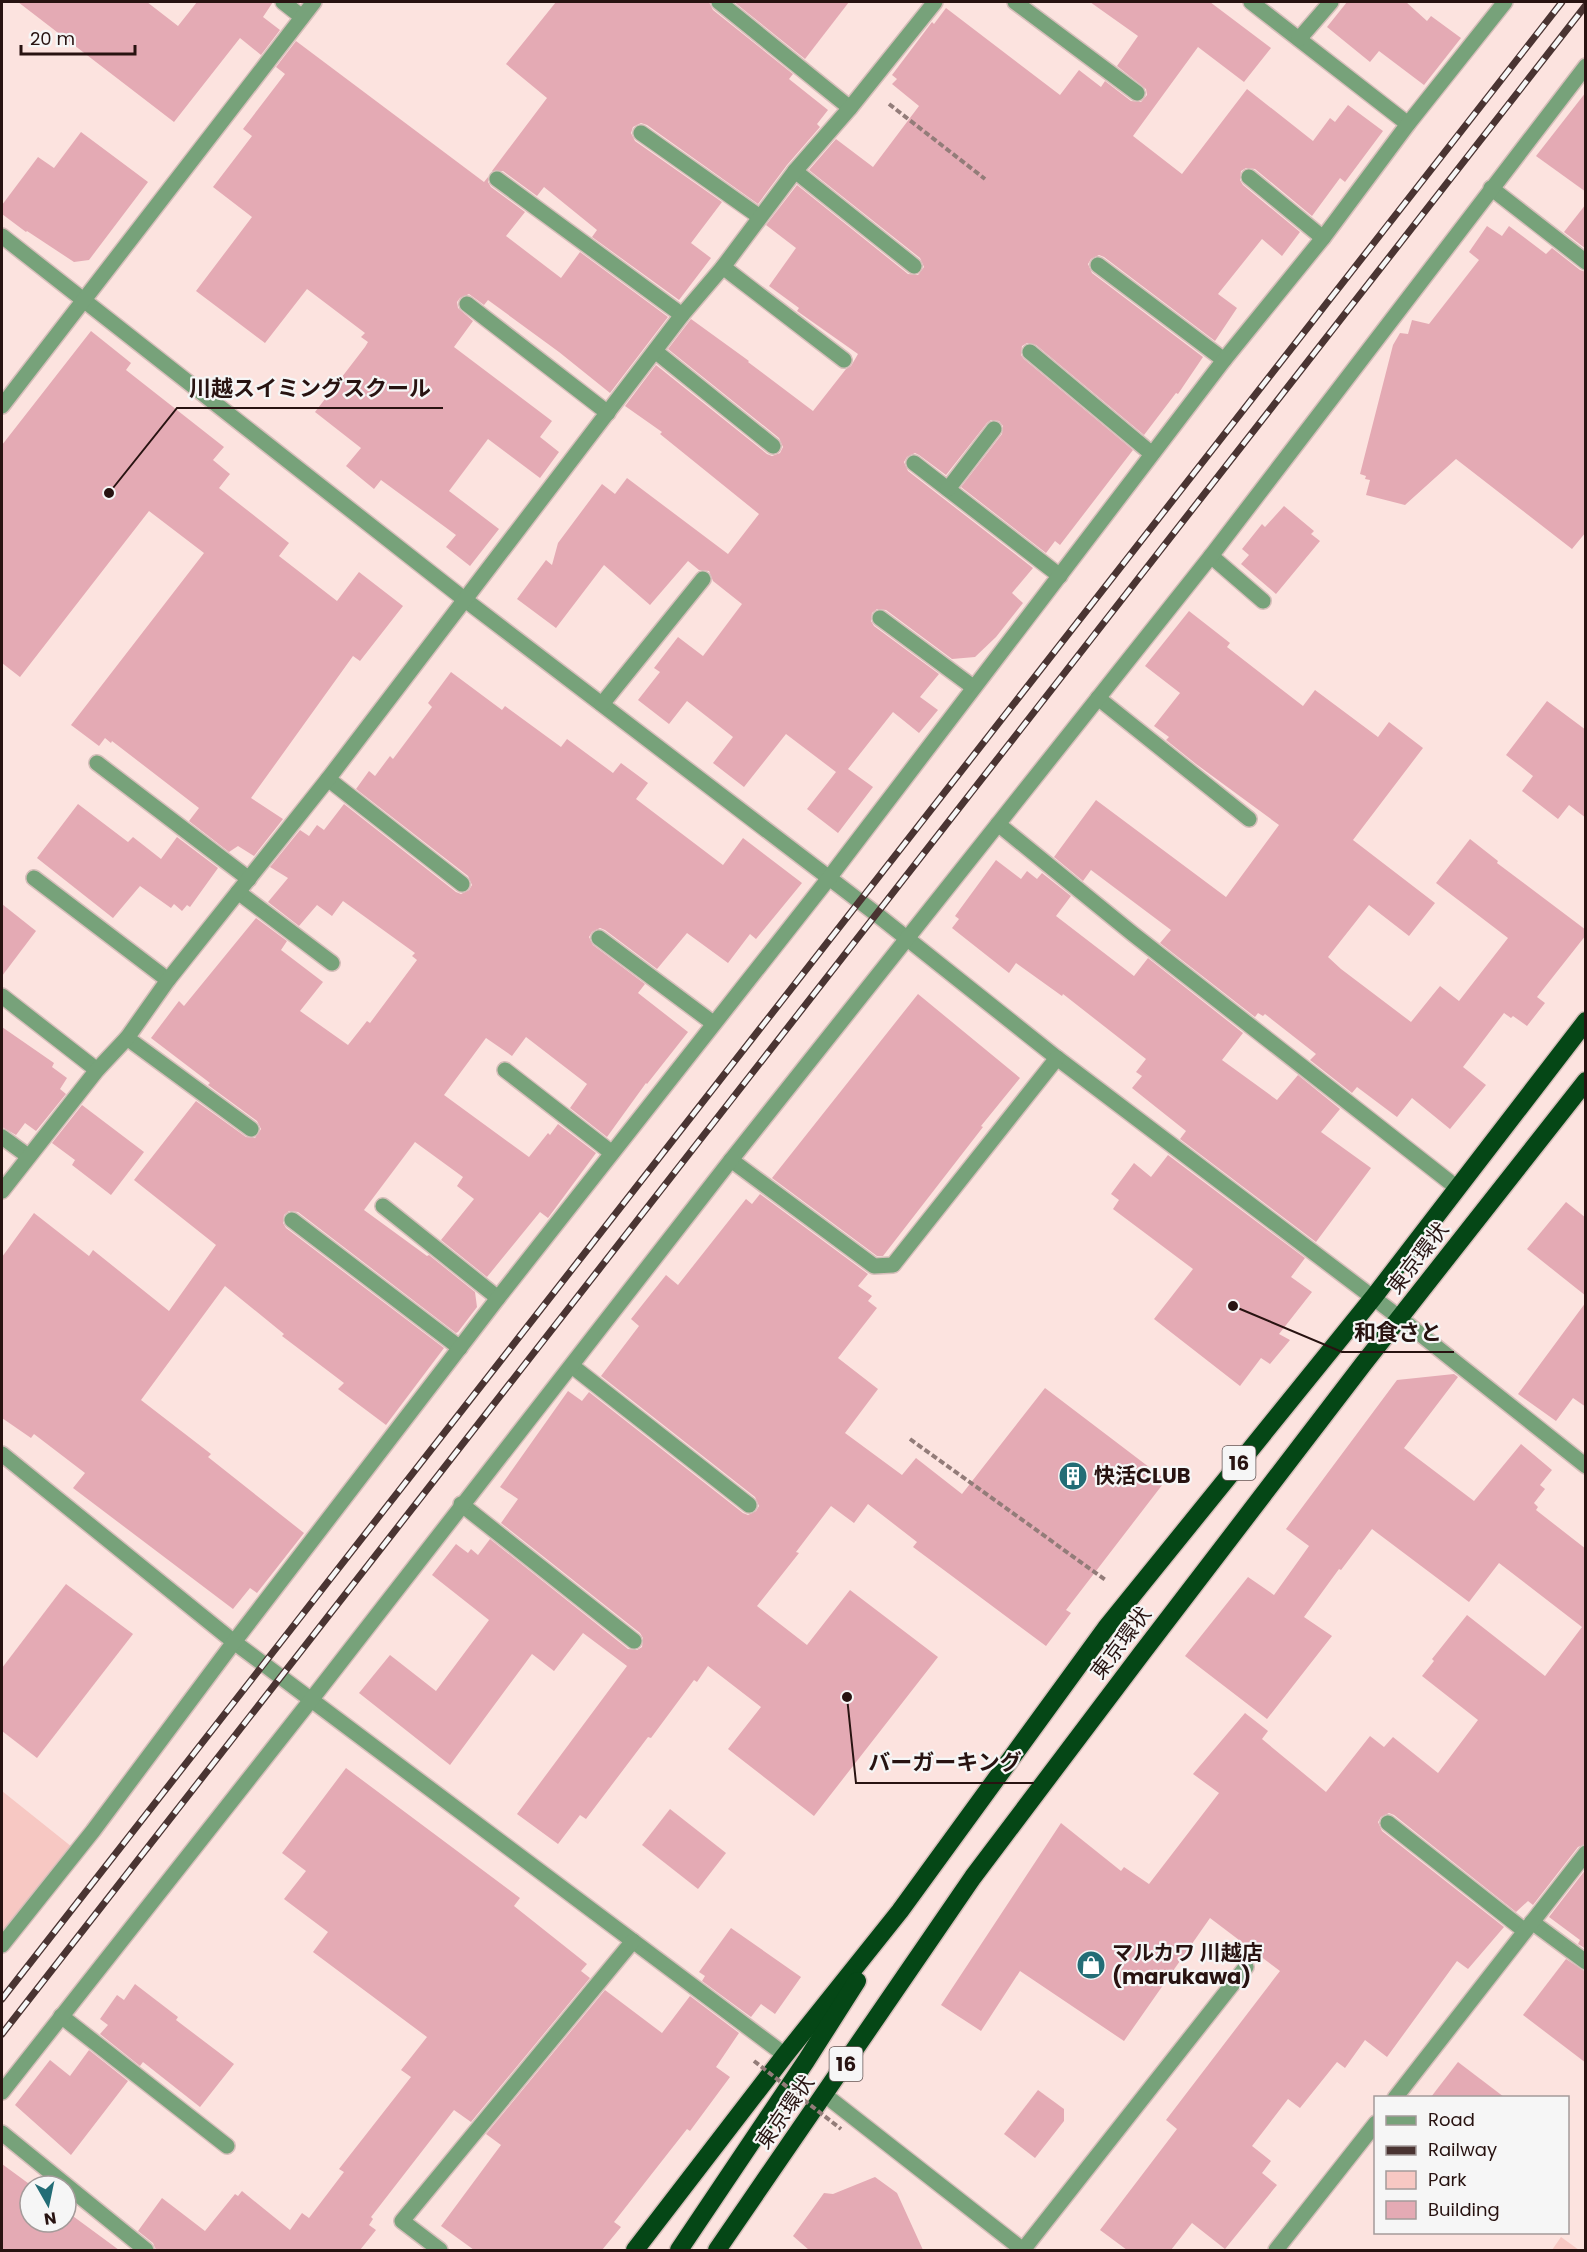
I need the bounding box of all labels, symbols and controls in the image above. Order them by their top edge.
scale bar [21,18,135,56]
text: 20 m [30,26,75,51]
callout: 川越スイミングスクール [177,368,443,408]
text: 川越スイミングスクール [189,373,431,404]
street label: 東京環状 [1380,1216,1455,1300]
callout: 和食さと [1342,1312,1454,1352]
text: 和食さと [1354,1317,1442,1348]
road number: 16 [1222,1446,1256,1480]
building icon: 快活CLUB [1057,1460,1089,1492]
place label: 快活CLUB [1094,1461,1191,1490]
street label: 東京環状 [1084,1600,1157,1685]
callout: バーガーキング [856,1743,1034,1783]
text: バーガーキング [868,1747,1022,1778]
place label: マルカワ 川越店 (marukawa) [1112,1938,1263,1991]
shop icon: マルカワ 川越店 (marukawa) [1075,1949,1107,1981]
road number: 16 [830,2047,862,2081]
street label: 東京環状 [749,2069,821,2154]
legend [1374,2096,1569,2234]
text: Road [1428,2107,1475,2132]
text: Railway [1428,2137,1497,2162]
text: Park [1428,2167,1467,2192]
north arrow [18,2174,78,2234]
text: Building [1428,2197,1500,2222]
text: N [43,2206,58,2231]

